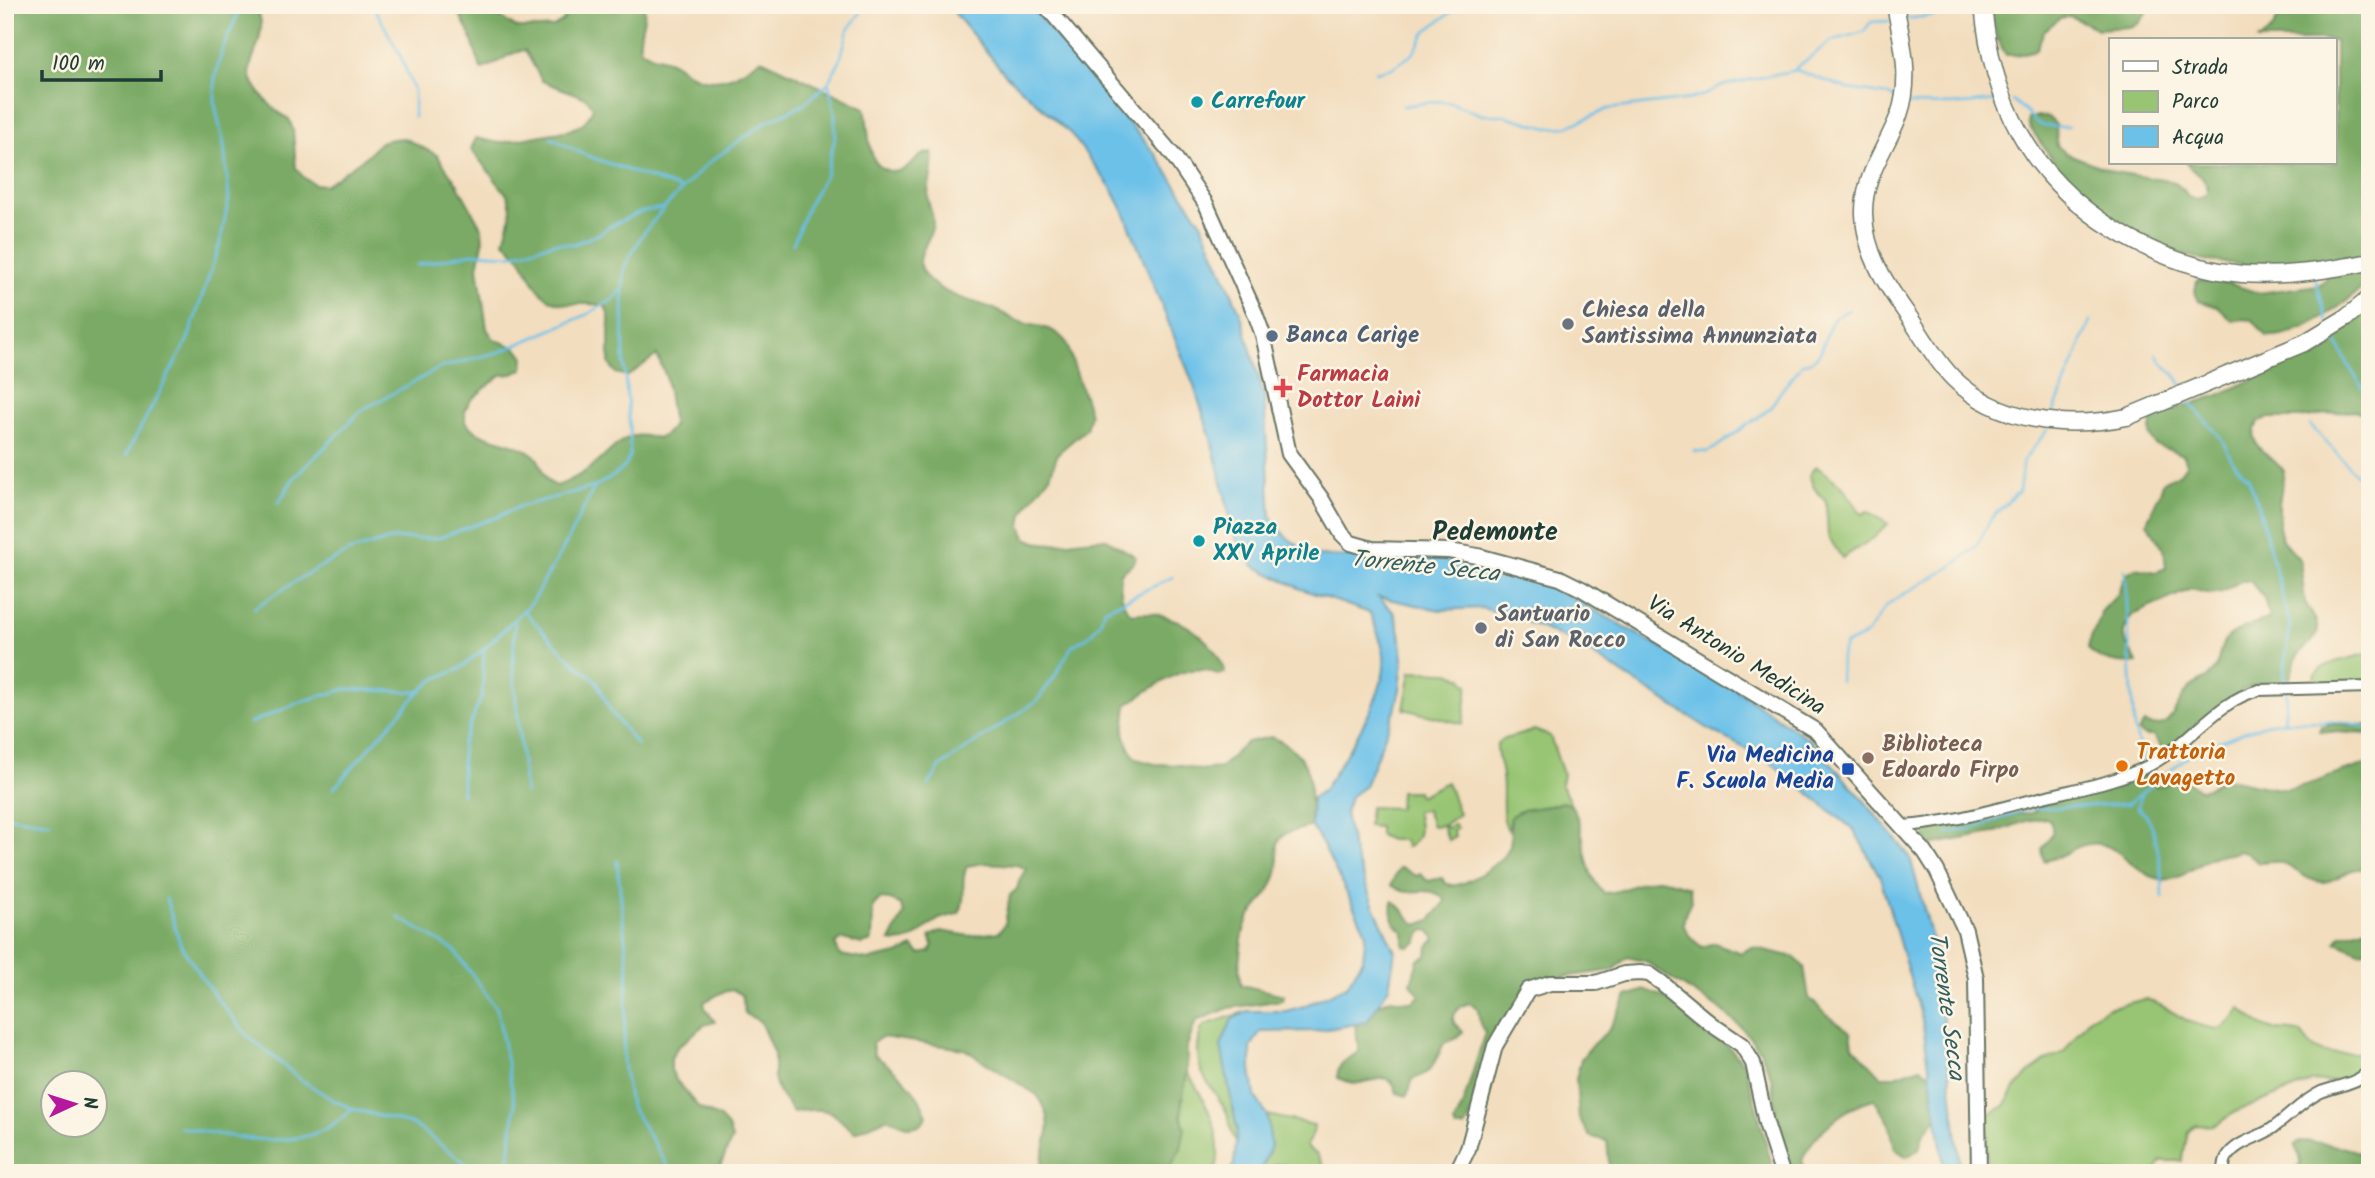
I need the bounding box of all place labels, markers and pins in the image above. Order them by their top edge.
place label: Carrefour [1211,84,1306,120]
marker: Carrefour [1189,94,1205,110]
place label: Chiesa della Santissima Annunziata [1582,293,1817,355]
marker: Chiesa della Santissima Annunziata [1560,316,1576,332]
place label: Banca Carige [1286,318,1419,354]
marker: Banca Carige [1264,328,1280,344]
place label: Farmacia Dottor Laini [1297,357,1421,419]
marker: Farmacia Dottor Laini [1275,380,1291,396]
place label: Piazza XXV Aprile [1212,510,1320,572]
marker: Piazza XXV Aprile [1191,533,1207,549]
place label: Santuario di San Rocco [1495,597,1626,659]
marker: Santuario di San Rocco [1473,620,1489,636]
place label: Biblioteca Edoardo Firpo [1882,727,2019,789]
place label: Trattoria Lavagetto [2136,735,2235,797]
place label: Via Medicina F. Scuola Media [1676,738,1834,800]
marker: Biblioteca Edoardo Firpo [1860,750,1876,766]
marker: Trattoria Lavagetto [2114,758,2130,774]
marker: Via Medicina F. Scuola Media [1840,761,1856,777]

